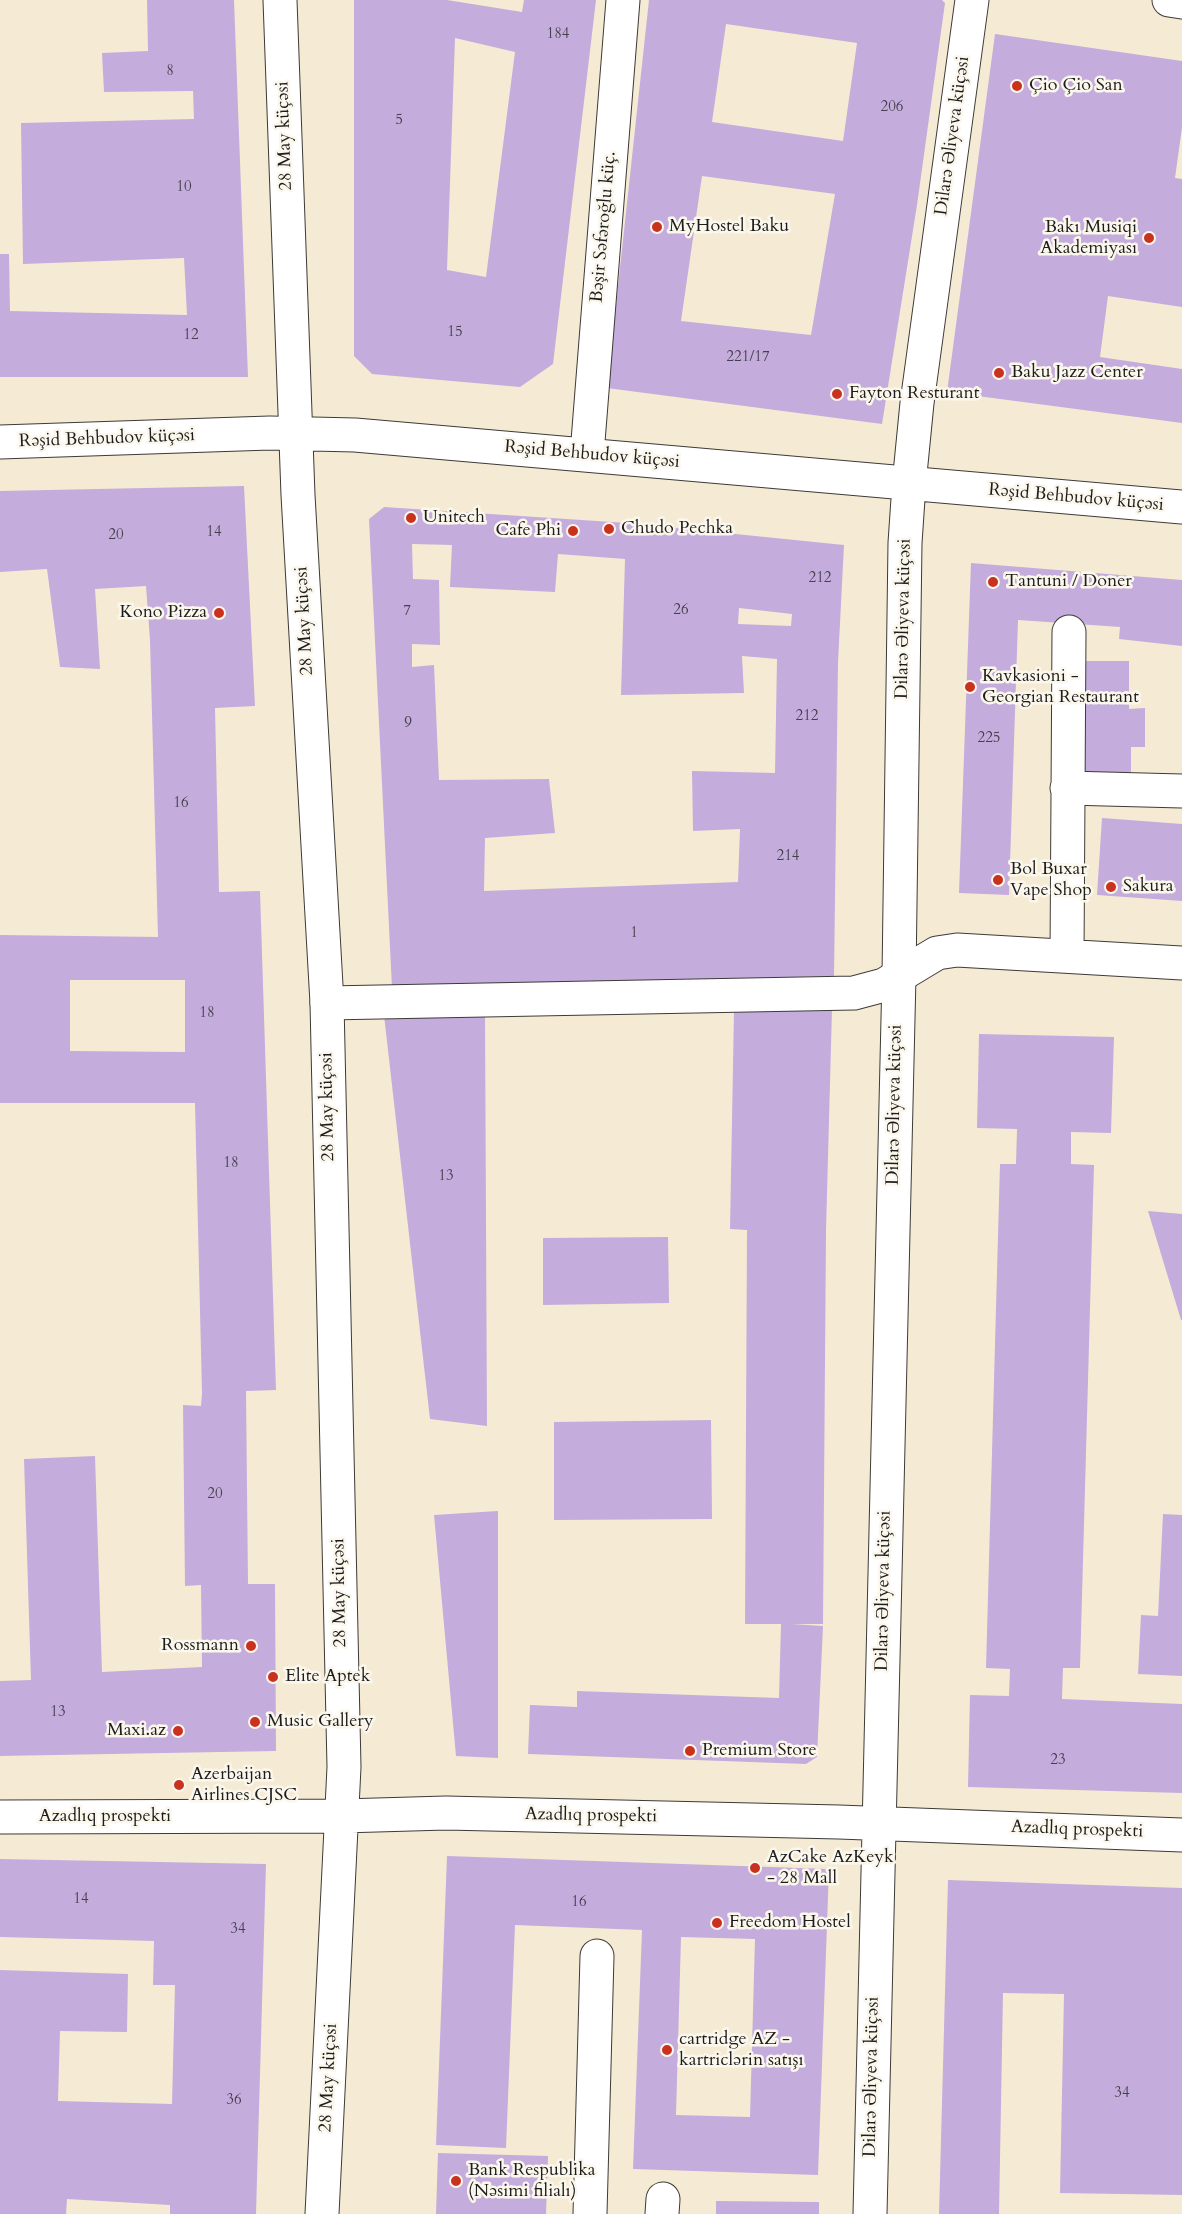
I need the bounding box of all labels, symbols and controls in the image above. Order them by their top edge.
house number: 184 [546,26,570,44]
street label: Dilarə Əliyeva küçəsi [931,55,975,217]
house number: 8 [166,63,174,81]
place label: Çio Çio San [1029,75,1123,97]
marker: Çio Çio San [1010,79,1024,93]
street label: 28 May küçəsi [272,81,298,191]
house number: 206 [880,99,904,117]
house number: 5 [395,112,403,130]
street label: Bəşir Səfəroğlu küç. [587,151,621,303]
house number: 10 [176,179,192,197]
place label: MyHostel Baku [669,216,789,238]
place label: Bakı Musiqi Akademiyası [1040,217,1137,260]
marker: MyHostel Baku [650,220,664,234]
marker: Bakı Musiqi Akademiyası [1142,231,1156,245]
house number: 15 [447,324,463,342]
house number: 12 [183,327,199,345]
house number: 221/17 [726,349,770,367]
place label: Baku Jazz Center [1011,362,1143,384]
marker: Baku Jazz Center [992,366,1006,380]
place label: Fayton Resturant [849,383,980,405]
marker: Fayton Resturant [830,387,844,401]
street label: Rəşid Behbudov küçəsi [19,425,195,453]
street label: Rəşid Behbudov küçəsi [503,437,681,473]
street label: Rəşid Behbudov küçəsi [987,480,1165,516]
place label: Unitech [423,507,485,529]
marker: Unitech [404,511,418,525]
place label: Chudo Pechka [621,518,733,540]
place label: Cafe Phi [495,520,561,542]
marker: Chudo Pechka [602,522,616,536]
house number: 14 [206,524,222,542]
marker: Cafe Phi [566,524,580,538]
house number: 20 [108,527,124,545]
street label: Dilarə Əliyeva küçəsi [892,539,916,699]
street label: 28 May küçəsi [291,566,319,676]
house number: 212 [808,570,832,588]
place label: Tantuni / Doner [1005,571,1132,593]
marker: Tantuni / Doner [986,575,1000,589]
place label: Kono Pizza [120,602,207,624]
house number: 26 [673,602,689,620]
house number: 7 [403,603,411,621]
marker: Kono Pizza [212,606,226,620]
place label: Kavkasioni - Georgian Restaurant [982,666,1139,708]
marker: Kavkasioni - Georgian Restaurant [963,680,977,694]
house number: 212 [795,708,819,726]
house number: 9 [404,715,412,733]
house number: 225 [977,730,1001,748]
house number: 16 [173,795,189,813]
house number: 214 [776,848,800,866]
place label: Bol Buxar Vape Shop [1010,859,1092,902]
marker: Bol Buxar Vape Shop [991,873,1005,887]
place label: Sakura [1123,876,1174,898]
marker: Sakura [1104,880,1118,894]
house number: 1 [630,925,638,943]
house number: 18 [199,1005,215,1023]
street label: Dilarə Əliyeva küçəsi [883,1025,907,1185]
street label: 28 May küçəsi [316,1052,340,1162]
house number: 18 [223,1155,239,1173]
house number: 13 [438,1168,454,1186]
house number: 20 [207,1486,223,1504]
street label: Dilarə Əliyeva küçəsi [872,1511,896,1671]
street label: 28 May küçəsi [328,1538,352,1648]
place label: Rossmann [161,1635,239,1657]
marker: Rossmann [244,1639,258,1653]
place label: Elite Aptek [285,1666,370,1688]
marker: Elite Aptek [266,1670,280,1684]
house number: 13 [50,1704,66,1722]
place label: Music Gallery [267,1711,373,1733]
marker: Music Gallery [248,1715,262,1729]
place label: Maxi.az [107,1720,166,1742]
marker: Maxi.az [171,1724,185,1738]
place label: Premium Store [702,1740,817,1762]
marker: Premium Store [683,1744,697,1758]
house number: 23 [1050,1752,1066,1770]
place label: Azerbaijan Airlines CJSC [191,1764,297,1806]
marker: Azerbaijan Airlines CJSC [172,1778,186,1792]
street label: Azadlıq prospekti [525,1804,657,1828]
street label: Azadlıq prospekti [39,1806,171,1828]
street label: Azadlıq prospekti [1010,1817,1144,1843]
place label: AzCake AzKeyk - 28 Mall [767,1847,894,1890]
marker: AzCake AzKeyk - 28 Mall [748,1861,762,1875]
house number: 14 [73,1891,89,1909]
house number: 16 [571,1894,587,1912]
place label: Freedom Hostel [729,1912,851,1934]
marker: Freedom Hostel [710,1916,724,1930]
house number: 34 [230,1921,246,1939]
street label: Dilarə Əliyeva küçəsi [860,1997,884,2157]
street label: 28 May küçəsi [315,2023,343,2133]
place label: cartridge AZ - kartriclərin satışı [679,2029,804,2072]
marker: cartridge AZ - kartriclərin satışı [660,2043,674,2057]
house number: 34 [1114,2085,1130,2103]
house number: 36 [226,2092,242,2110]
place label: Bank Respublika (Nəsimi filialı) [468,2160,596,2202]
marker: Bank Respublika (Nəsimi filialı) [449,2174,463,2188]

